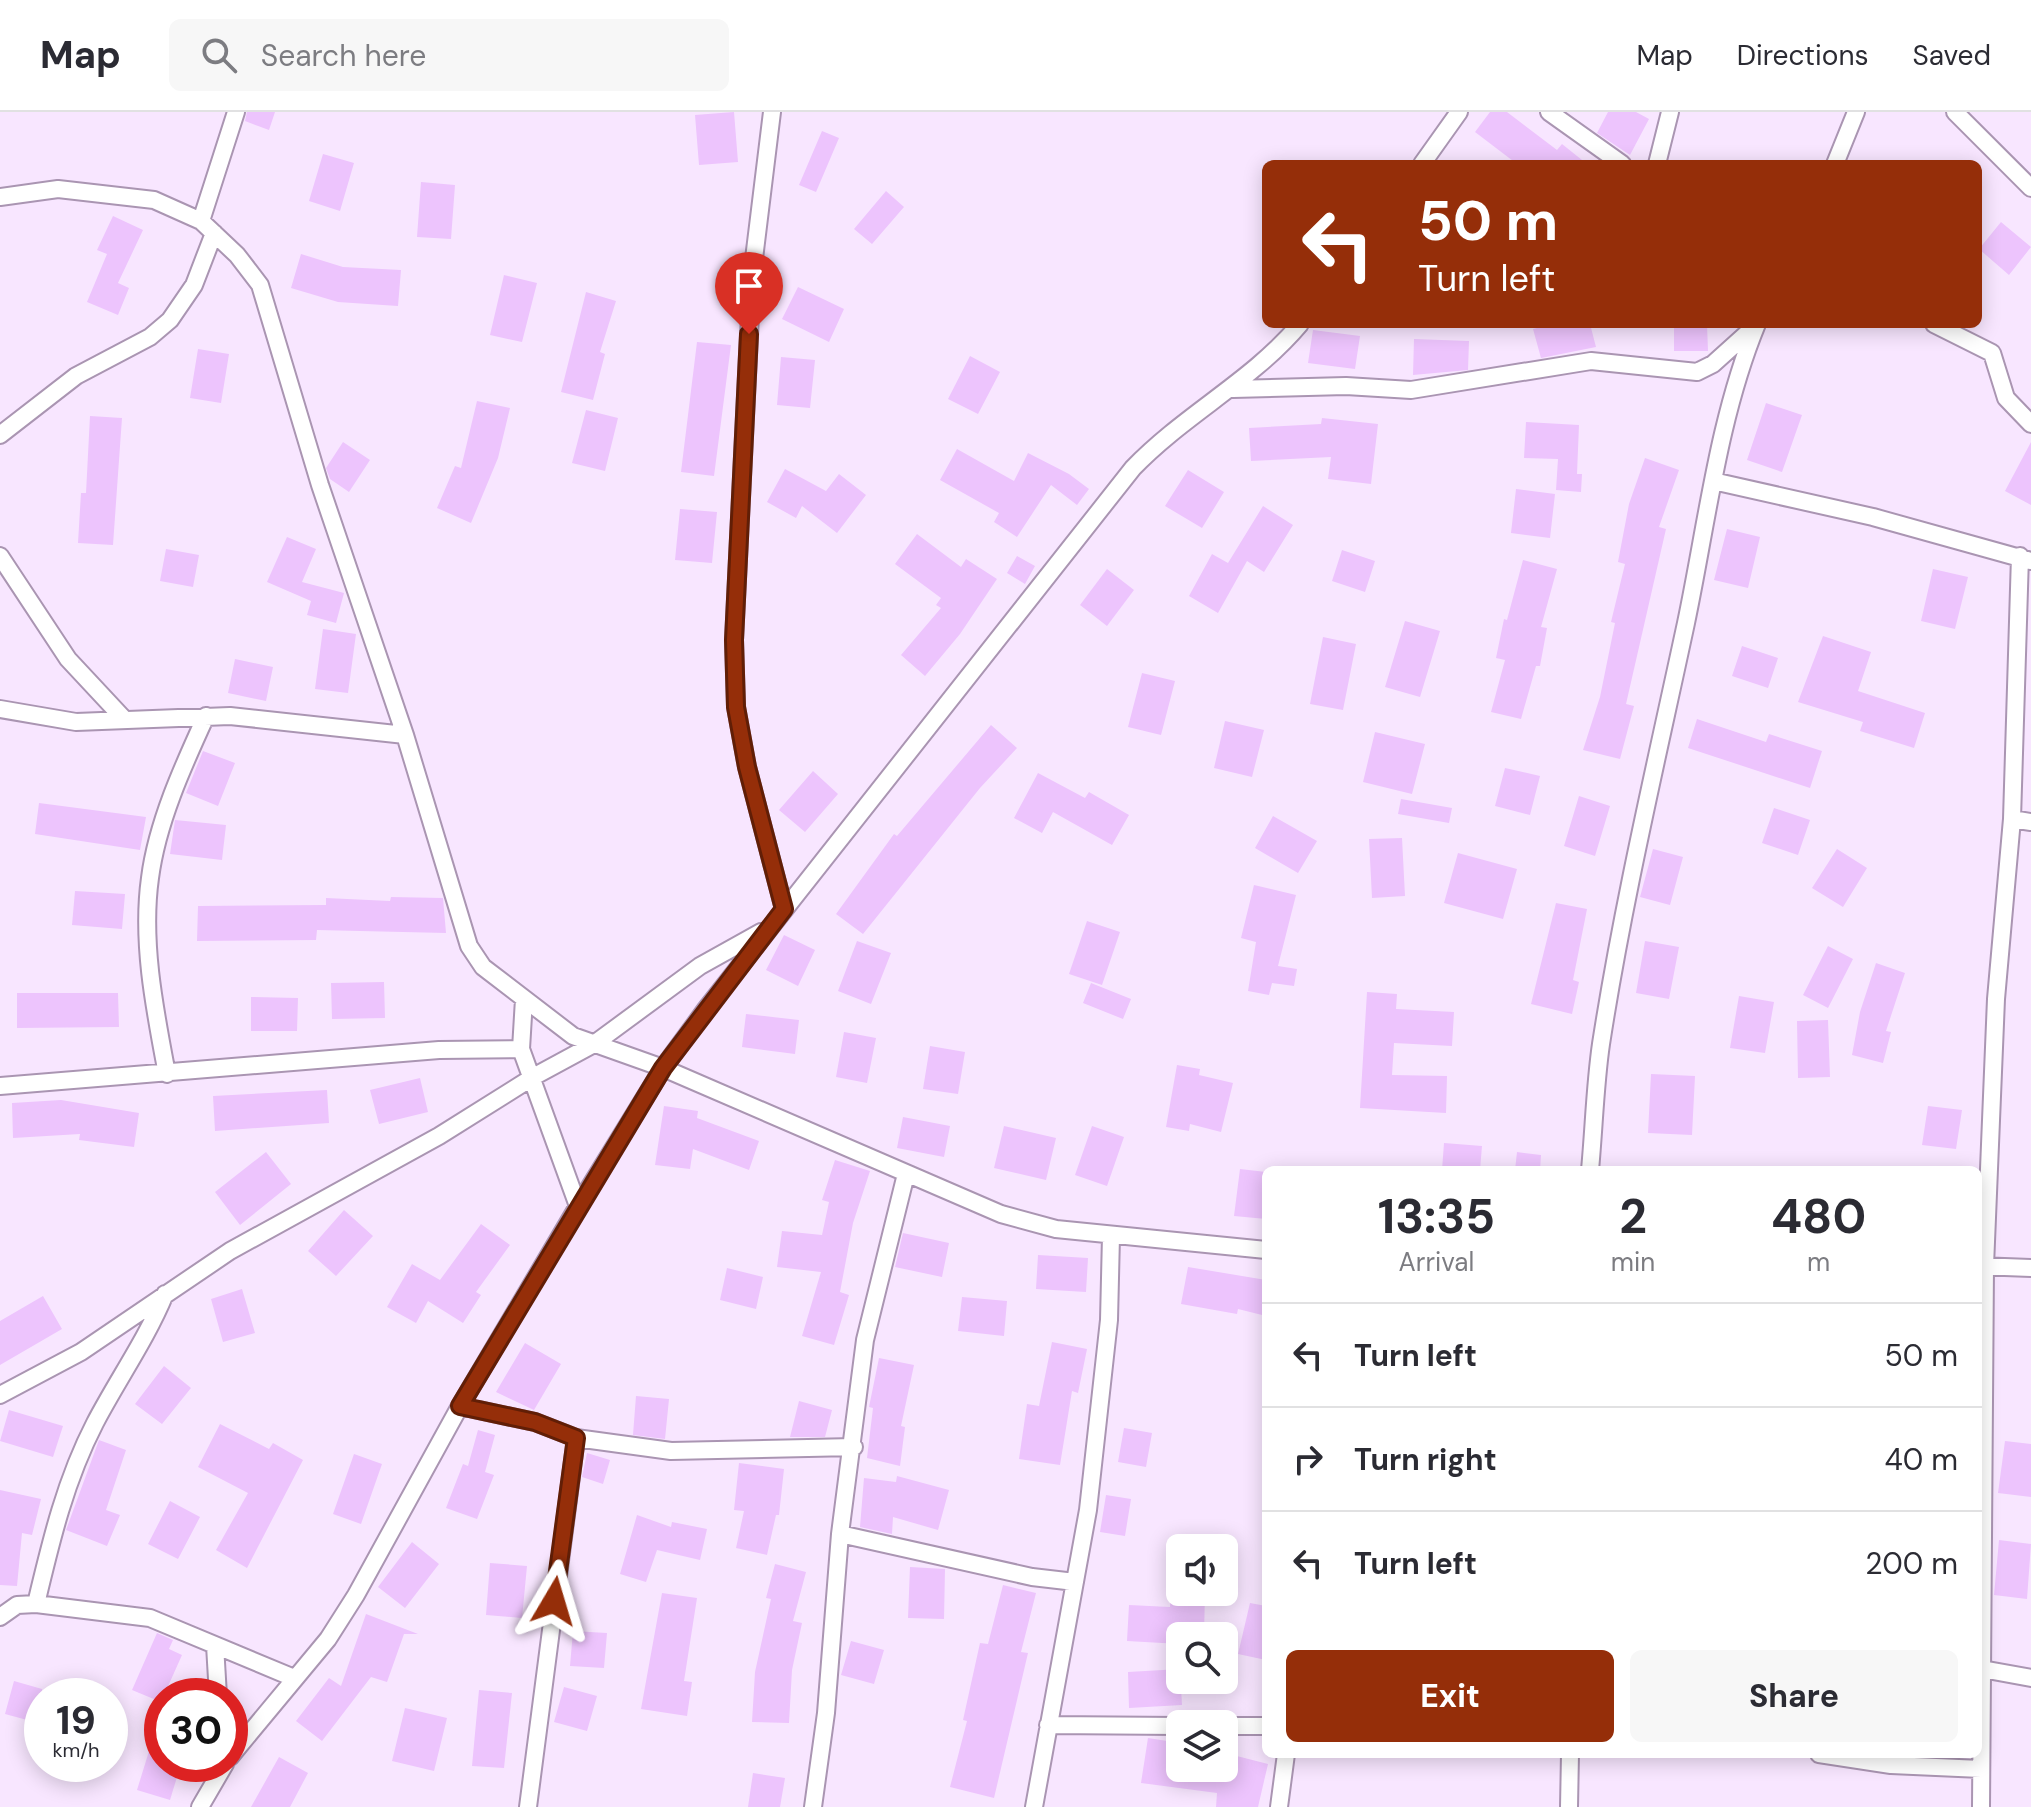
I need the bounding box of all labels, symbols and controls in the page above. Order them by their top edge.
search box [169,19,729,91]
text: Map [40,30,121,80]
icon: search [197,33,241,77]
text: Search here [261,36,426,75]
text: Map [1636,37,1693,74]
text: Directions [1737,37,1869,74]
text: Saved [1913,37,1991,74]
text: 50 m [1418,184,1558,257]
icon: left [1286,192,1390,296]
pin [715,252,783,334]
text: Turn left [1418,255,1555,302]
icon: arrive [727,264,771,308]
text: 13:35 [1378,1185,1495,1248]
text: 2 [1619,1185,1647,1248]
text: 480 [1771,1185,1866,1248]
text: Arrival [1399,1245,1474,1279]
text: min [1611,1245,1655,1279]
text: m [1807,1245,1830,1279]
icon: left [1286,1333,1330,1377]
text: Turn left [1354,1336,1477,1375]
text: 50 m [1884,1336,1958,1375]
icon: right [1286,1437,1330,1481]
text: Turn right [1354,1440,1497,1479]
text: 40 m [1885,1440,1958,1479]
map controls [1166,1534,1238,1782]
button: sound [1166,1534,1238,1606]
icon: left [1286,1541,1330,1585]
text: Turn left [1354,1544,1477,1583]
text: 200 m [1865,1544,1958,1583]
position arrow [512,1559,596,1643]
button: search [1166,1622,1238,1694]
button: Exit [1286,1650,1614,1742]
button: Share [1630,1650,1958,1742]
speed limit sign: 30 [144,1678,248,1782]
text: 19 [56,1694,96,1746]
button: layers [1166,1710,1238,1782]
text: km/h [52,1737,100,1763]

